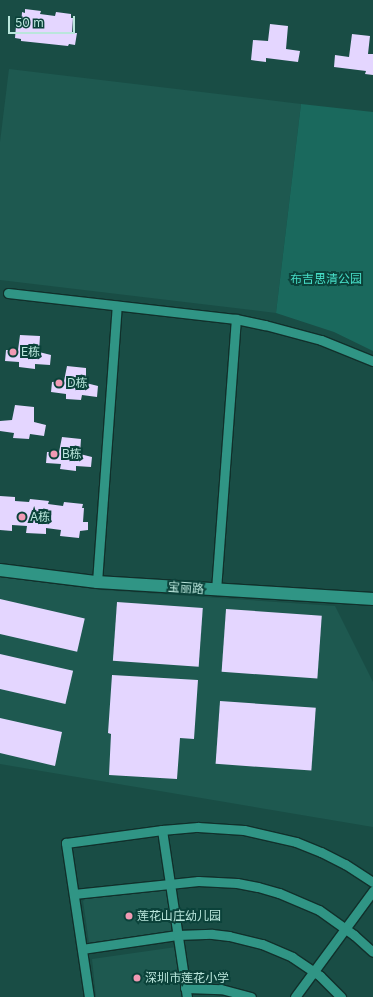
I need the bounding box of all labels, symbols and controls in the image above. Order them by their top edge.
scale bar [10,8,77,34]
text: 50 m [15,15,44,30]
park label: 布吉思清公园 [290,272,362,286]
place label: E栋 [21,345,40,359]
marker: E栋 [8,347,18,357]
place label: D栋 [67,376,88,390]
marker: D栋 [54,378,64,388]
place label: B栋 [62,447,82,461]
marker: B栋 [49,449,59,459]
place label: A栋 [30,510,50,524]
marker: A栋 [17,512,27,522]
street label: 宝丽路 [168,580,204,596]
place label: 莲花山庄幼儿园 [137,909,221,923]
marker: 莲花山庄幼儿园 [124,911,134,921]
place label: 深圳市莲花小学 [145,971,229,985]
marker: 深圳市莲花小学 [132,973,142,983]

